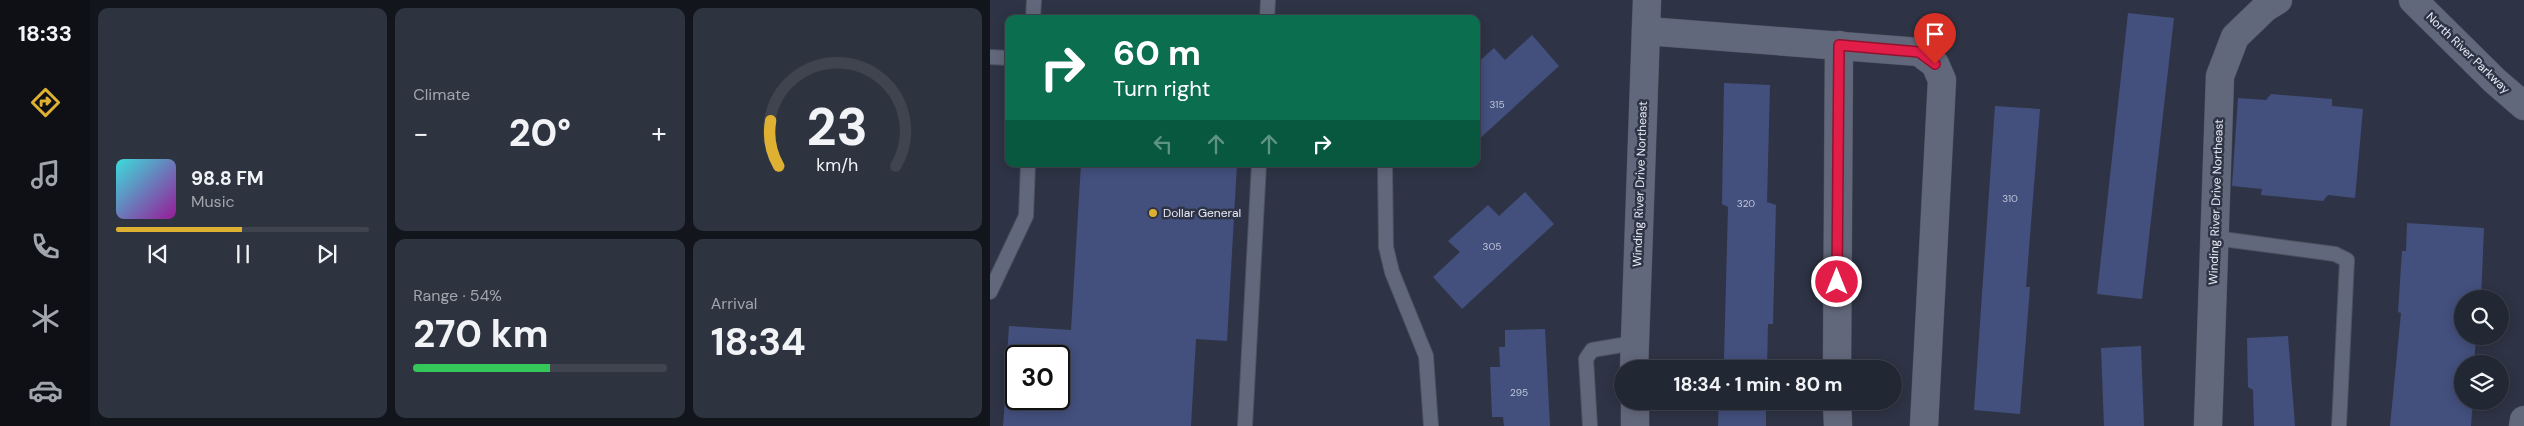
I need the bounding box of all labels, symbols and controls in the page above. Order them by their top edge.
street label: North River Parkway [2423,9,2514,97]
pin [1914,13,1956,64]
text: 18:33 [18,19,72,48]
icon: arrive [1921,20,1949,48]
text: 60 m [1113,30,1201,76]
icon: right [1030,35,1095,100]
text: Turn right [1113,74,1210,103]
text: Climate [413,84,470,105]
icon: directions [28,85,63,120]
text: 23 [807,93,868,161]
house number: 315 [1490,98,1504,111]
street label: Winding River Drive Northeast [1629,101,1651,267]
text: 20° [509,108,571,158]
text: − [413,115,429,152]
text: + [651,115,667,152]
street label: Winding River Drive Northeast [2205,119,2227,285]
icon: left [1149,130,1177,158]
icon: ahead [1202,130,1230,158]
icon: ahead [1255,130,1283,158]
icon: right [1308,130,1336,158]
text: km/h [816,153,858,177]
icon: music [28,157,63,192]
text: 98.8 FM [191,166,264,191]
text: Music [191,191,235,212]
house number: 310 [2002,192,2018,205]
house number: 320 [1737,197,1755,210]
place label: Dollar General [1163,205,1241,221]
marker: Dollar General [1147,207,1159,219]
icon: phone [28,229,63,264]
icon: previous [144,240,172,268]
icon: pause [229,240,257,268]
icon: next [313,240,341,268]
house number: 305 [1483,240,1501,253]
position arrow [1810,255,1862,307]
text: Range · 54% [413,285,502,306]
map controls [2454,290,2509,410]
button: search [2454,290,2509,345]
text: Arrival [711,293,757,314]
icon: climate [28,301,63,336]
text: 270 km [413,309,549,359]
text: 18:34 [711,317,806,367]
speed limit sign: 30 [1005,345,1070,410]
button: layers [2454,355,2509,410]
text: 18:34 · 1 min · 80 m [1674,372,1842,397]
icon: car [28,373,63,408]
house number: 295 [1510,386,1528,399]

